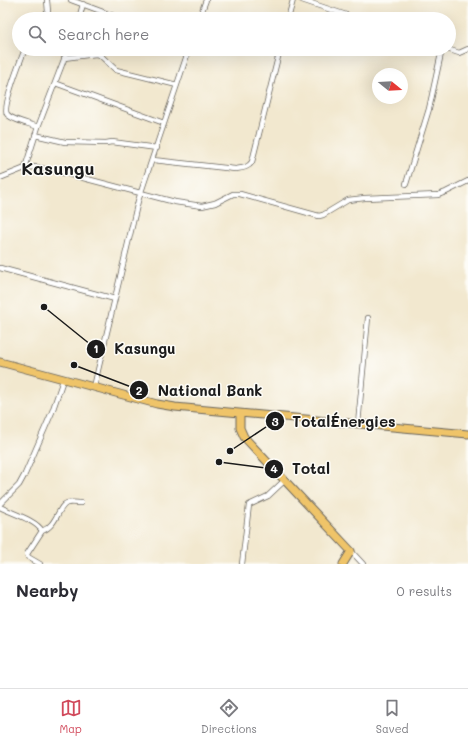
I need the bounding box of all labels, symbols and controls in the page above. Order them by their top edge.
search box [12,12,456,56]
icon: search [26,23,48,45]
text: Search here [58,24,149,44]
north arrow [372,68,408,104]
district label: Kasungu [21,156,95,180]
callout: Kasungu [86,335,184,362]
text: Kasungu [114,338,176,358]
text: 1 [93,340,99,356]
callout: National Bank [129,377,270,404]
text: National Bank [158,380,262,400]
text: 2 [136,382,143,398]
callout: TotalÉnergies [265,408,404,435]
text: TotalÉnergies [292,411,396,431]
text: 3 [271,413,279,429]
callout: Total [264,456,338,483]
text: Total [292,458,330,478]
text: 4 [270,460,278,476]
text: Nearby [16,579,78,601]
text: 0 results [397,582,452,599]
tab: Map [60,697,82,736]
tab: Directions [201,697,257,736]
tab: Saved [376,697,408,736]

